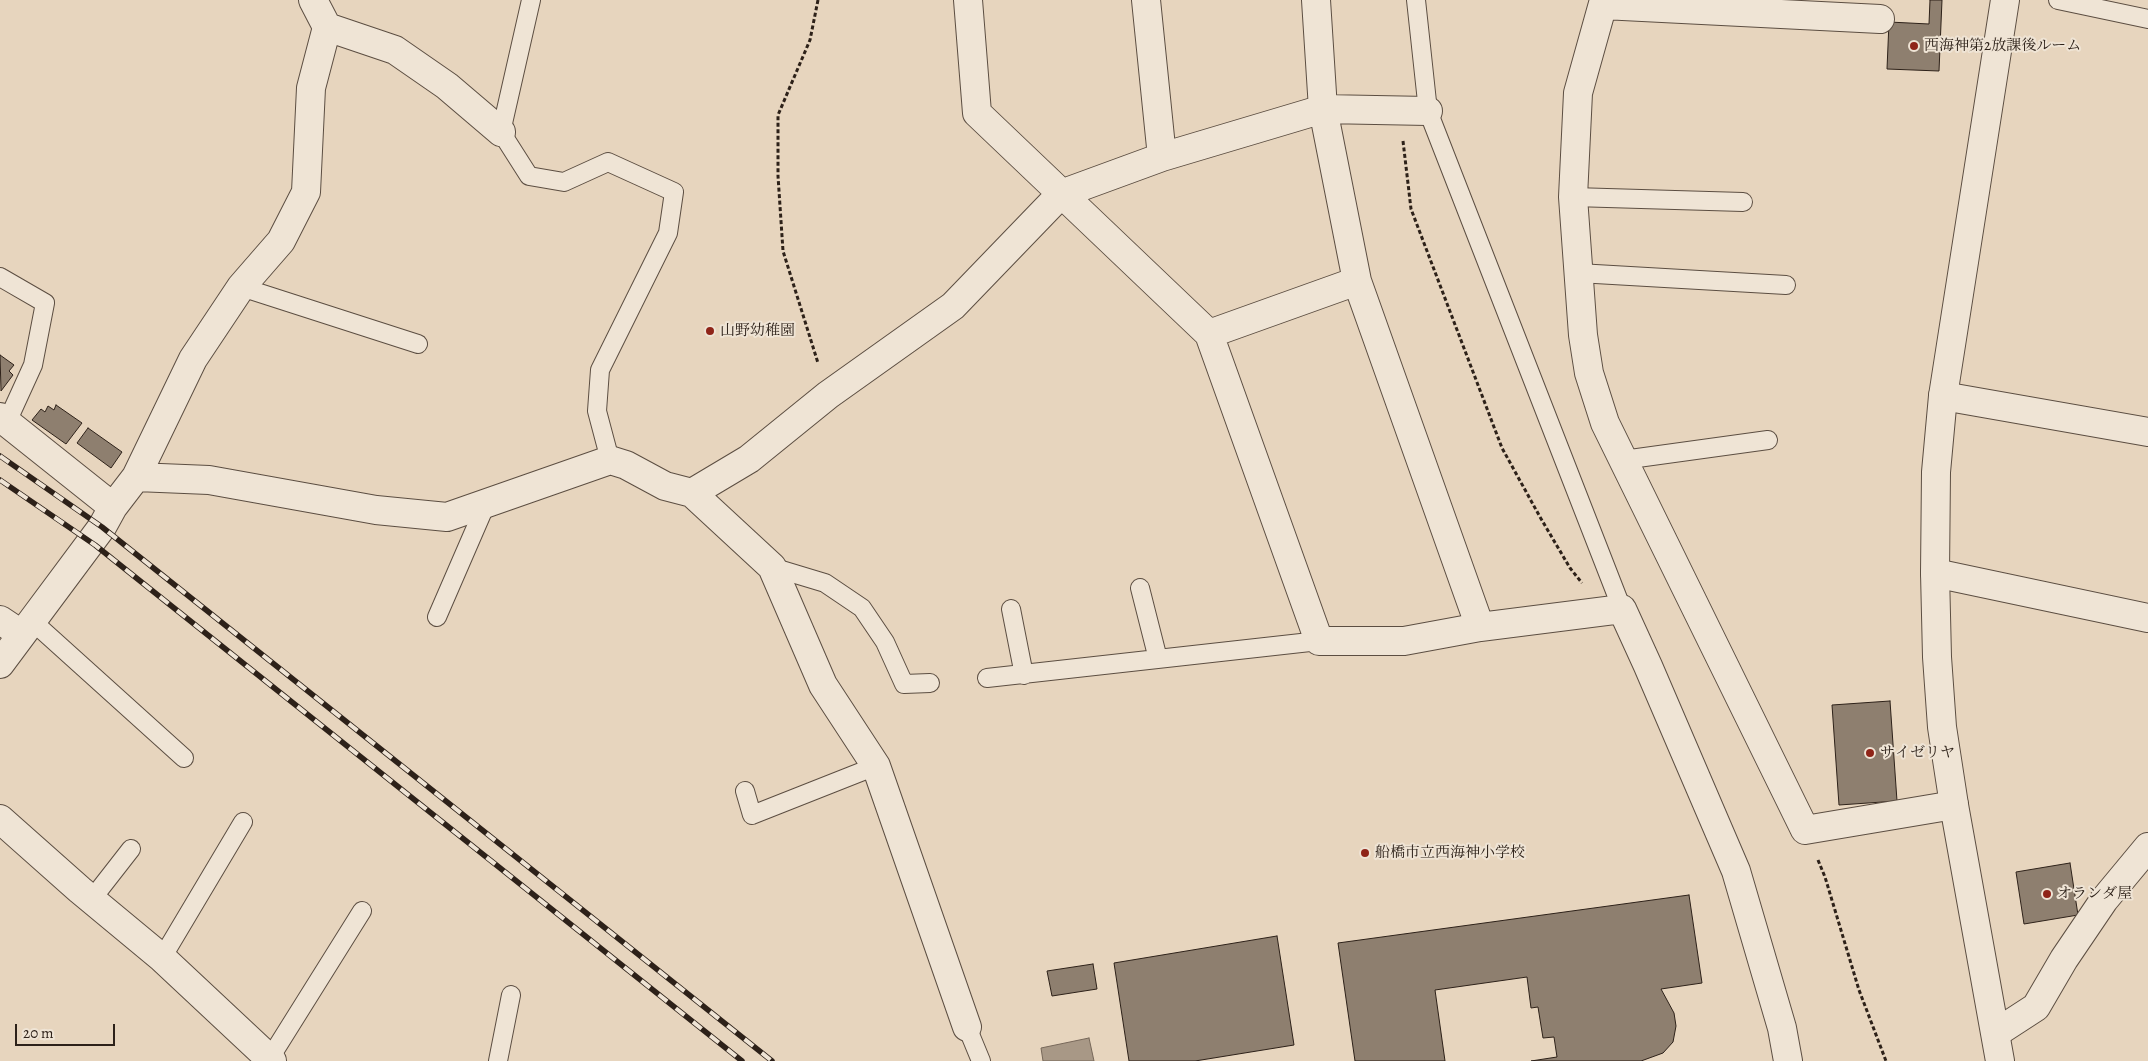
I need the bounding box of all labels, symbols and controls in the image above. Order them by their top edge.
place label: 西海神第2放課後ルーム [1924,37,2081,55]
marker: 西海神第2放課後ルーム [1908,40,1920,52]
place label: 山野幼稚園 [720,322,795,340]
marker: 山野幼稚園 [704,325,716,337]
place label: サイゼリヤ [1880,744,1955,762]
marker: サイゼリヤ [1864,747,1876,759]
place label: 船橋市立西海神小学校 [1375,844,1525,862]
marker: 船橋市立西海神小学校 [1359,847,1371,859]
place label: オランダ屋 [2057,885,2132,903]
marker: オランダ屋 [2041,888,2053,900]
scale bar [18,1014,118,1046]
text: 20 m [23,1023,54,1043]

